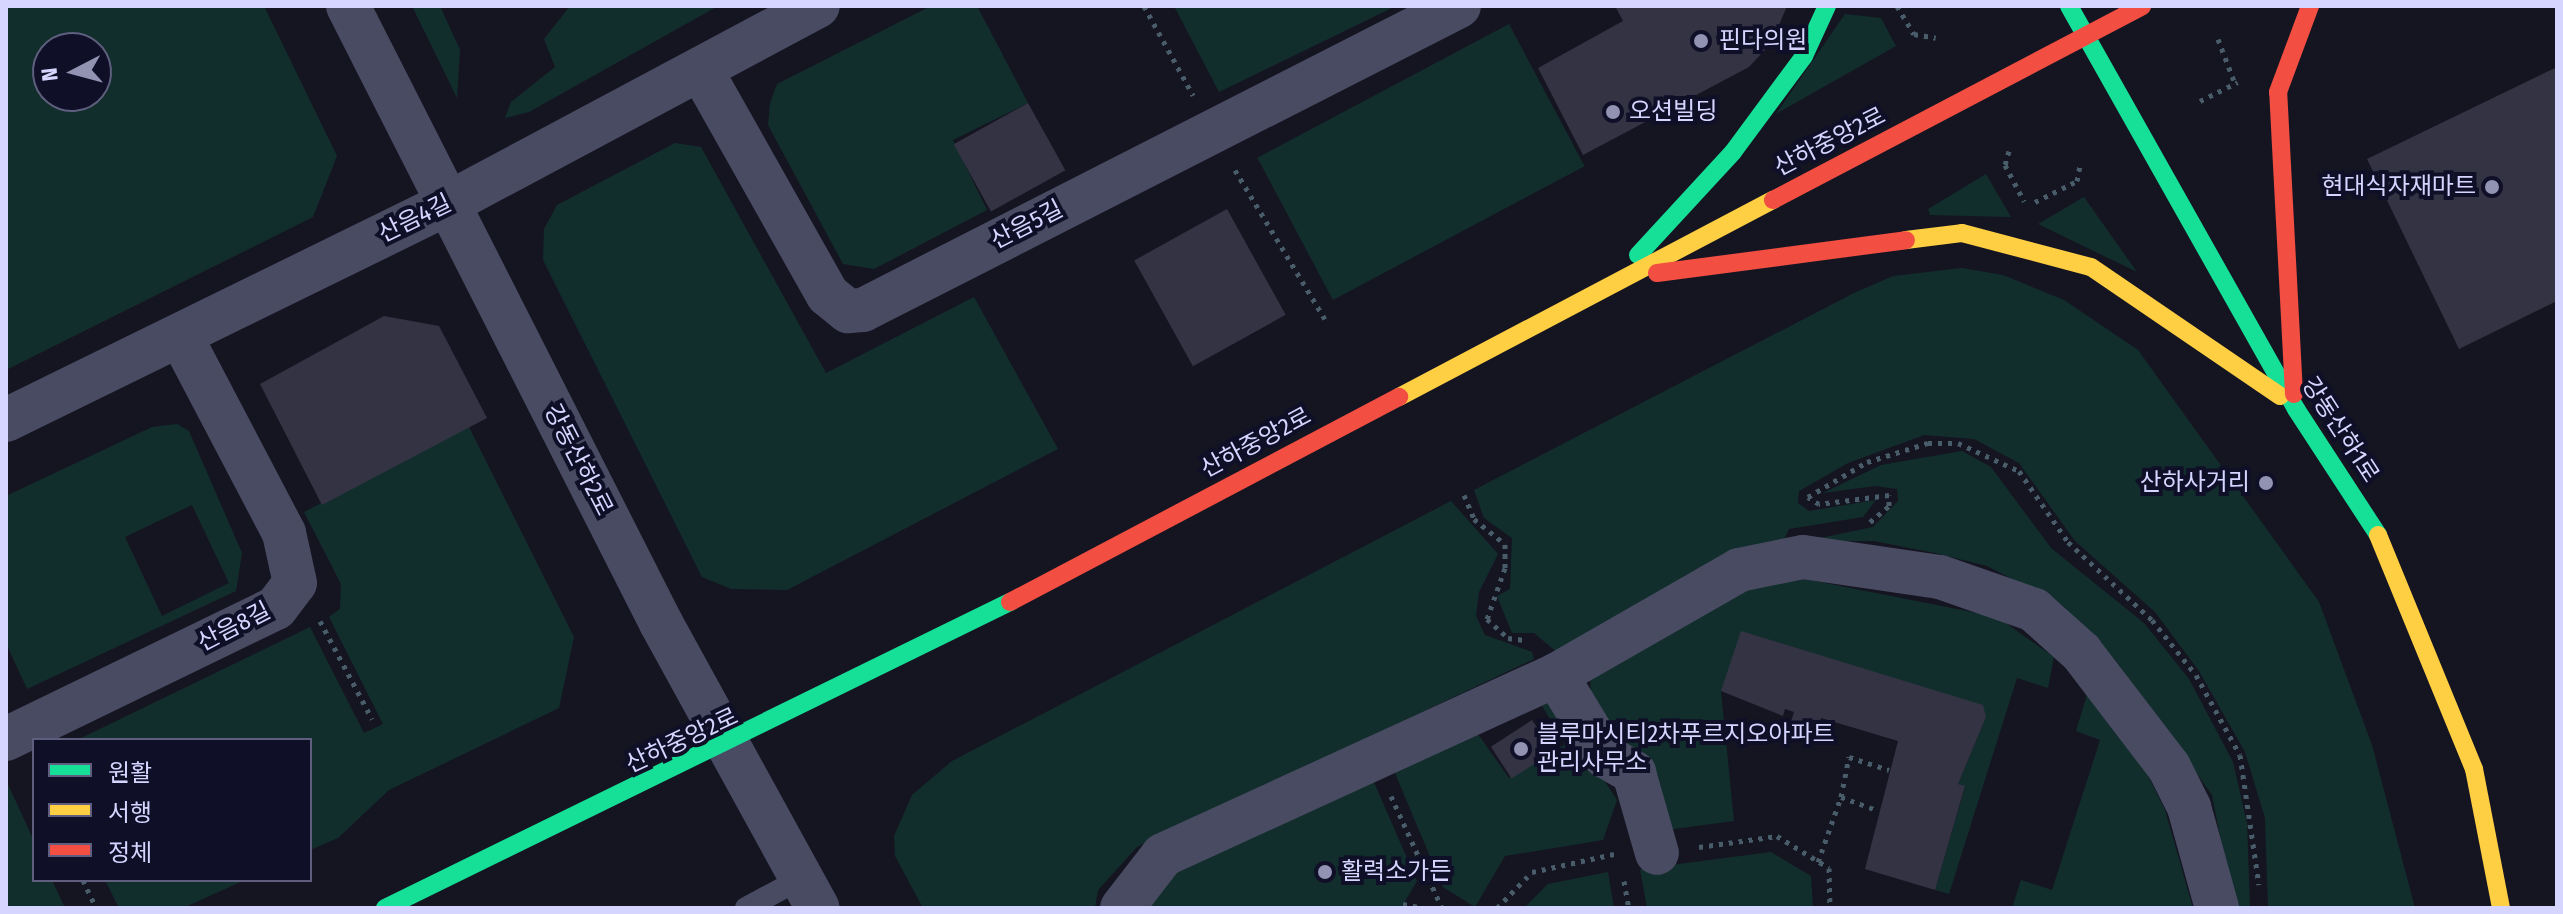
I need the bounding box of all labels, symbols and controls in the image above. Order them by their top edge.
place label: 핀다의원 [1719,27,1807,55]
marker: 핀다의원 [1690,30,1712,52]
north arrow [32,32,112,112]
text: N [36,66,64,82]
place label: 오션빌딩 [1629,98,1717,126]
street label: 산하중앙2로 [1770,102,1890,182]
marker: 오션빌딩 [1604,103,1622,121]
place label: 현대식자재마트 [2321,173,2476,201]
marker: 현대식자재마트 [2483,178,2501,196]
street label: 산음4길 [374,189,456,249]
street label: 산음5길 [986,195,1068,255]
street label: 강동산하1로 [2295,372,2385,488]
street label: 강동산하2로 [538,400,618,520]
street label: 산하중앙2로 [1196,402,1316,484]
place label: 산하사거리 [2140,469,2250,497]
marker: 산하사거리 [2257,474,2275,492]
street label: 산음8길 [193,596,275,658]
street label: 산하중앙2로 [621,702,743,780]
place label: 블루마시티2차푸르지오아파트 관리사무소 [1537,721,1835,777]
legend [32,738,312,882]
marker: 블루마시티2차푸르지오아파트 관리사무소 [1512,740,1530,758]
text: 원활 [108,759,152,787]
text: 서행 [108,799,152,827]
text: 정체 [108,839,152,867]
place label: 활력소가든 [1341,858,1451,886]
marker: 활력소가든 [1316,863,1334,881]

